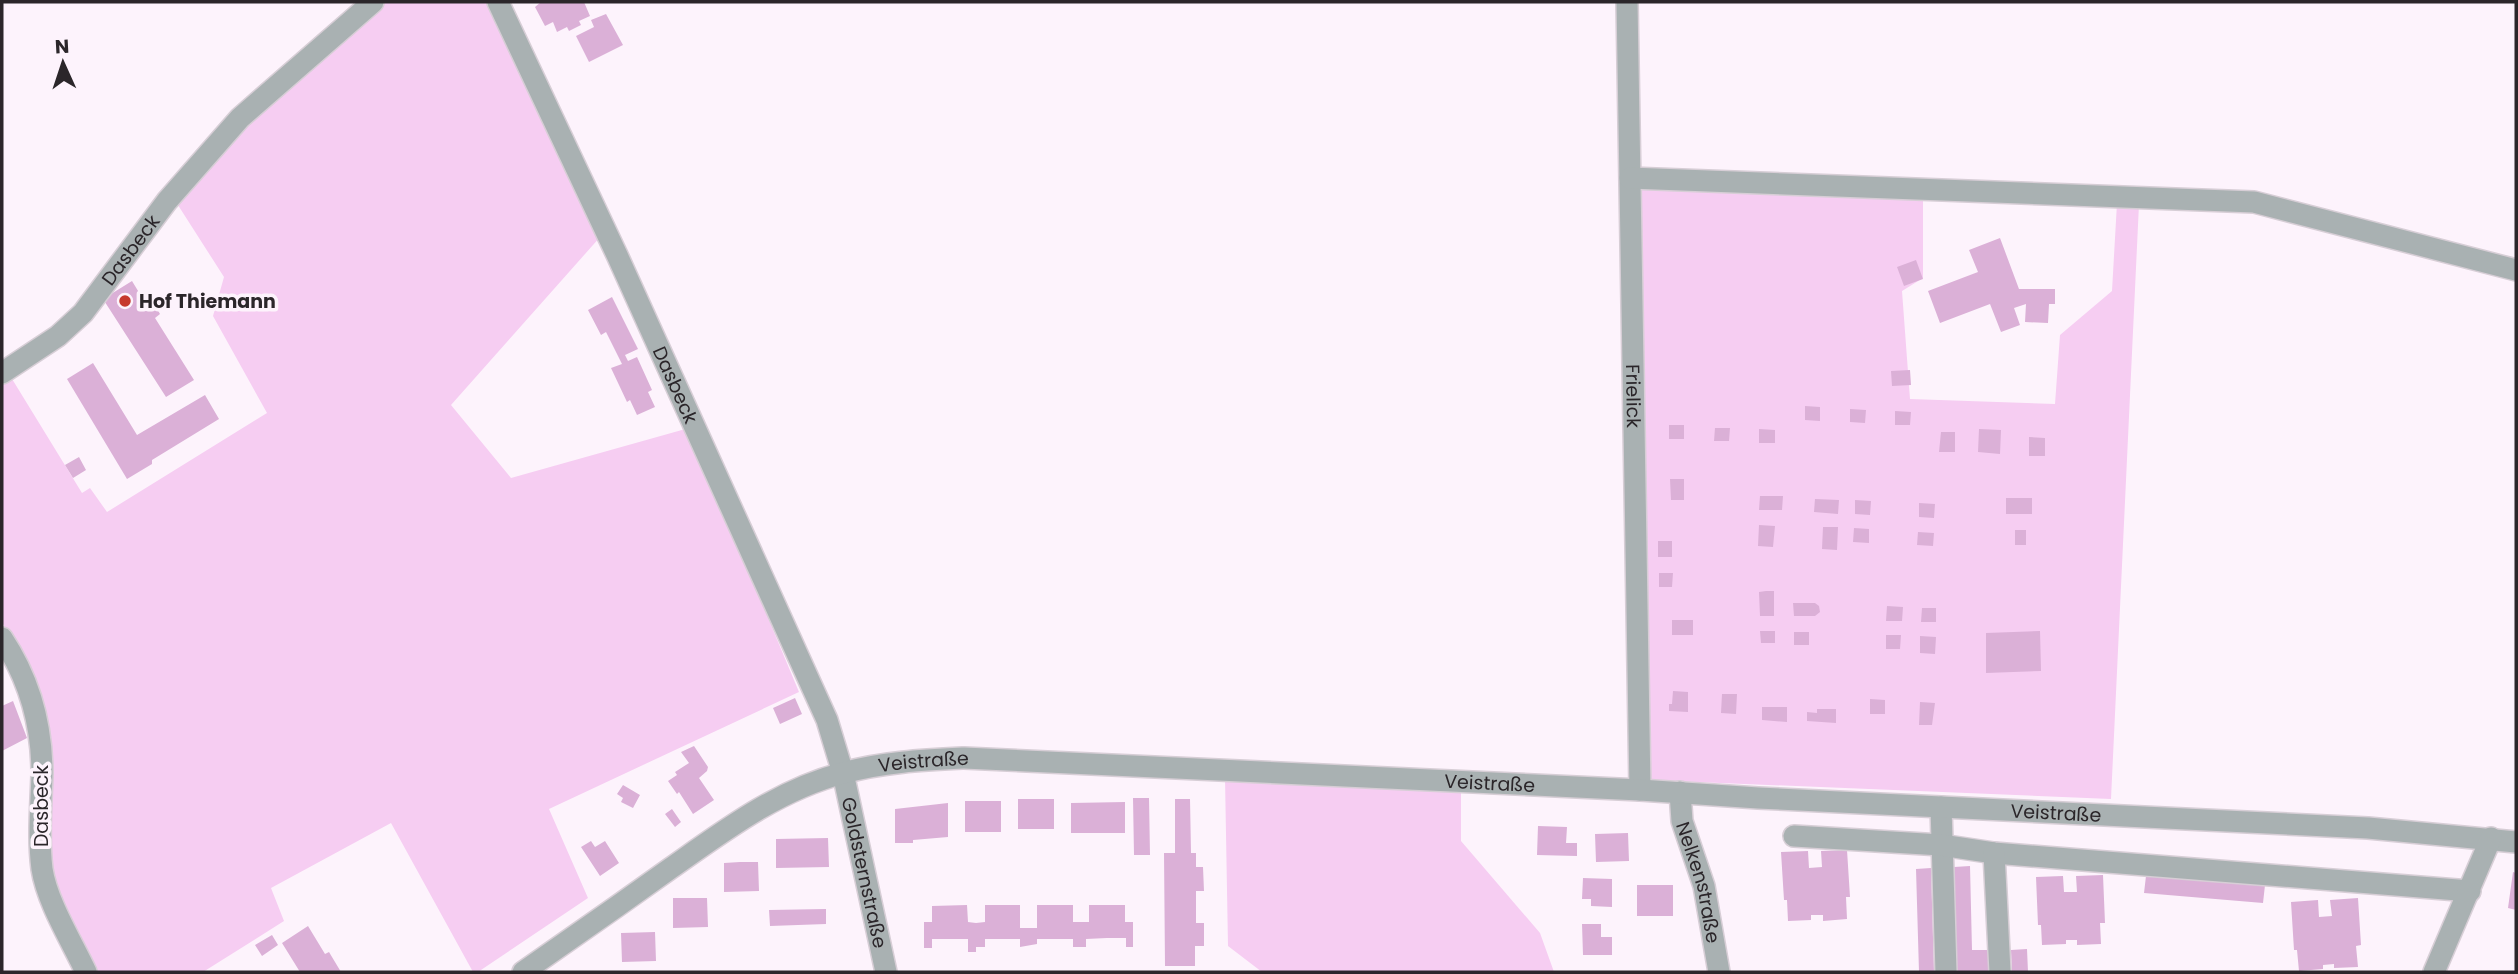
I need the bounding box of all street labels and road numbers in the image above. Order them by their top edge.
street label: Dasbeck [95,209,166,291]
street label: Dasbeck [646,342,704,428]
street label: Frielick [1619,364,1647,428]
street label: Veistraße [876,745,969,779]
street label: Dasbeck [28,765,55,847]
street label: Veistraße [1444,768,1536,799]
street label: Goldsternstraße [835,795,893,951]
street label: Veistraße [2010,797,2102,829]
street label: Nelkenstraße [1669,818,1727,945]

